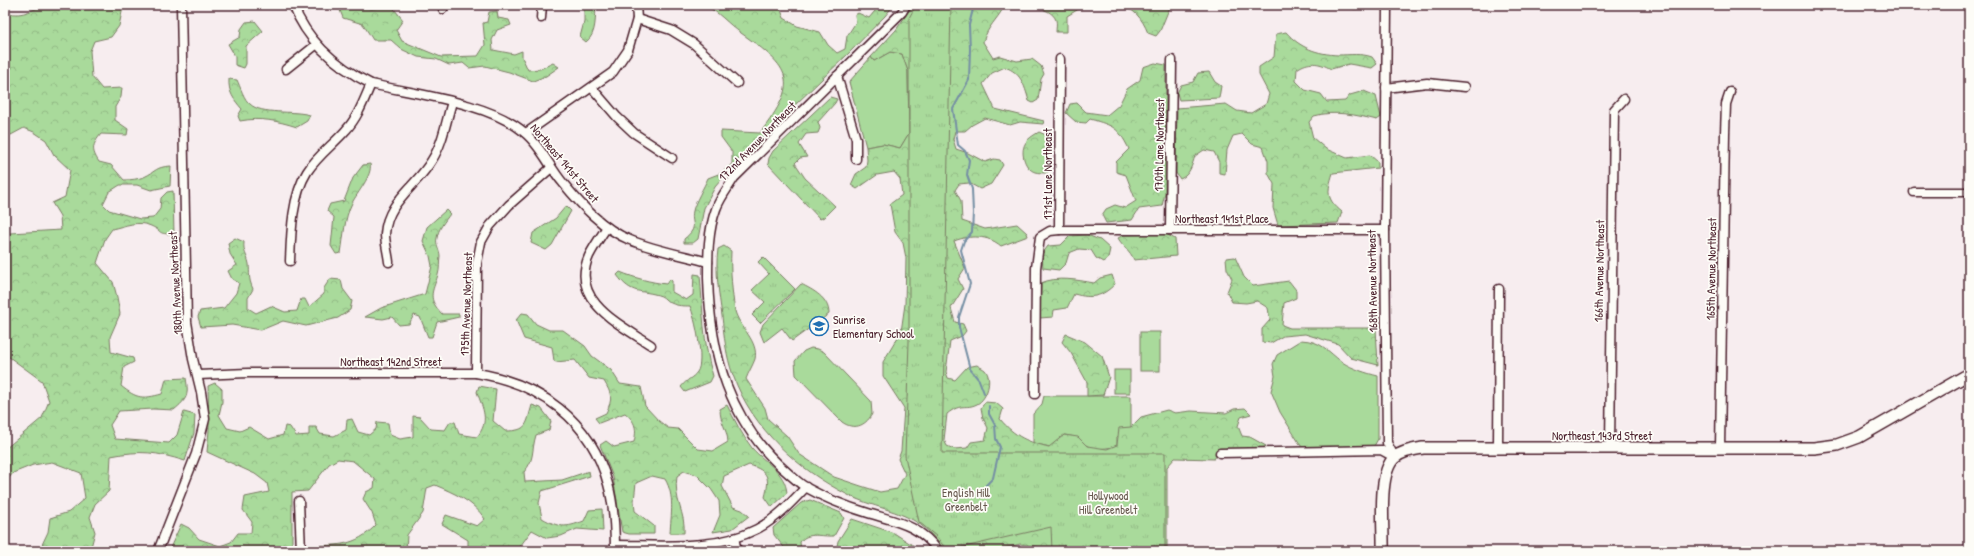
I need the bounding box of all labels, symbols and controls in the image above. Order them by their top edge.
street label: 172nd Avenue Northeast [714,97,800,185]
street label: 170th Lane Northeast [1150,98,1168,192]
street label: Northeast 141st Street [527,120,604,207]
street label: 171st Lane Northeast [1039,127,1056,220]
street label: Northeast 141st Place [1175,210,1269,227]
street label: 165th Avenue Northeast [1702,217,1720,320]
street label: 166th Avenue Northeast [1590,219,1608,322]
street label: 168th Avenue Northeast [1363,229,1381,332]
street label: 180th Avenue Northeast [164,230,186,335]
street label: 175th Avenue Northeast [456,251,476,356]
place label: Sunrise Elementary School [833,311,915,342]
school or university icon: Sunrise Elementary School [808,315,830,337]
street label: Northeast 142nd Street [340,353,443,370]
street label: Northeast 143rd Street [1552,427,1653,444]
park label: English Hill Greenbelt [942,484,991,515]
park label: Hollywood Hill Greenbelt [1079,487,1138,518]

